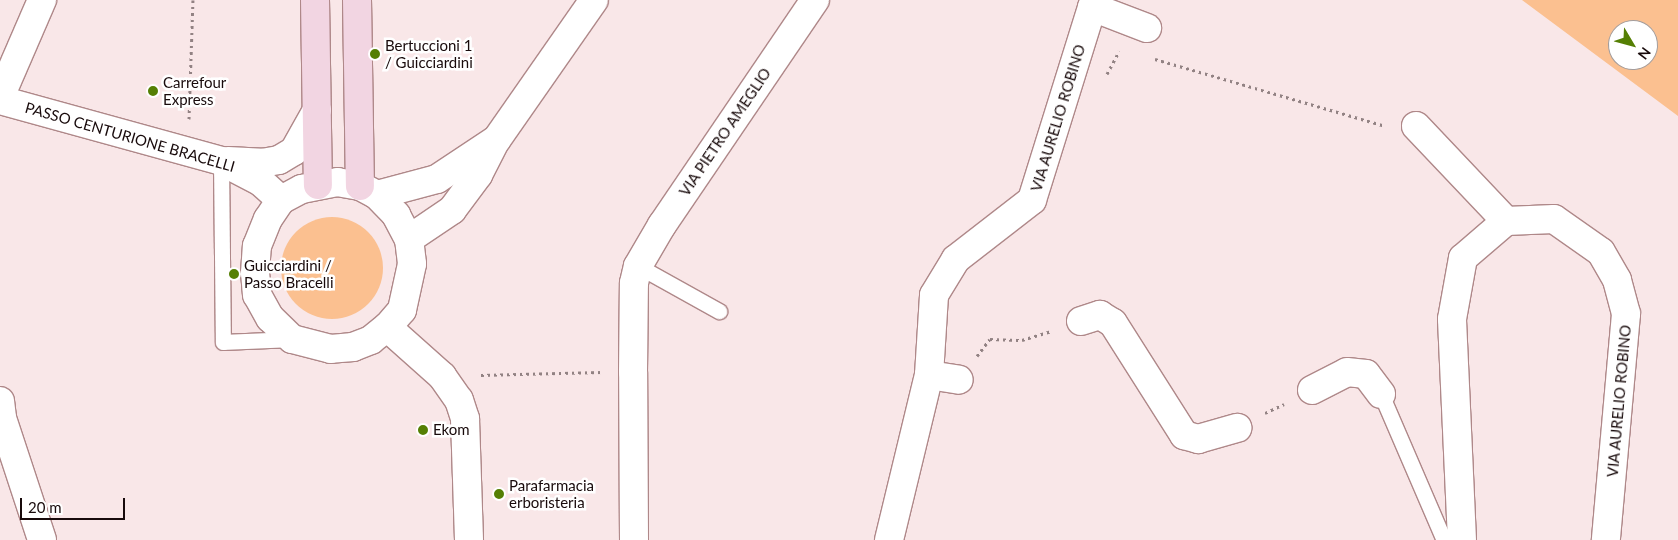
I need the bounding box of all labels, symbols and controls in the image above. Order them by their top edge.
north arrow [1608,20,1658,70]
place label: Bertuccioni 1 / Guicciardini [385,36,473,71]
street label: VIA AURELIO ROBINO [1027,42,1089,194]
text: N [1635,44,1655,63]
marker: Bertuccioni 1 / Guicciardini [369,48,381,60]
street label: VIA PIETRO AMEGLIO [675,64,775,200]
place label: Carrefour Express [163,73,226,108]
marker: Carrefour Express [147,85,159,97]
street label: PASSO CENTURIONE BRACELLI [23,98,237,176]
place label: Guicciardini / Passo Bracelli [244,256,334,291]
marker: Guicciardini / Passo Bracelli [228,268,240,280]
street label: VIA AURELIO ROBINO [1603,324,1635,478]
place label: Ekom [433,421,470,439]
marker: Ekom [417,424,429,436]
place label: Parafarmacia erboristeria [509,476,594,511]
scale bar [22,488,128,520]
marker: Parafarmacia erboristeria [493,488,505,500]
text: 20 m [28,498,62,516]

